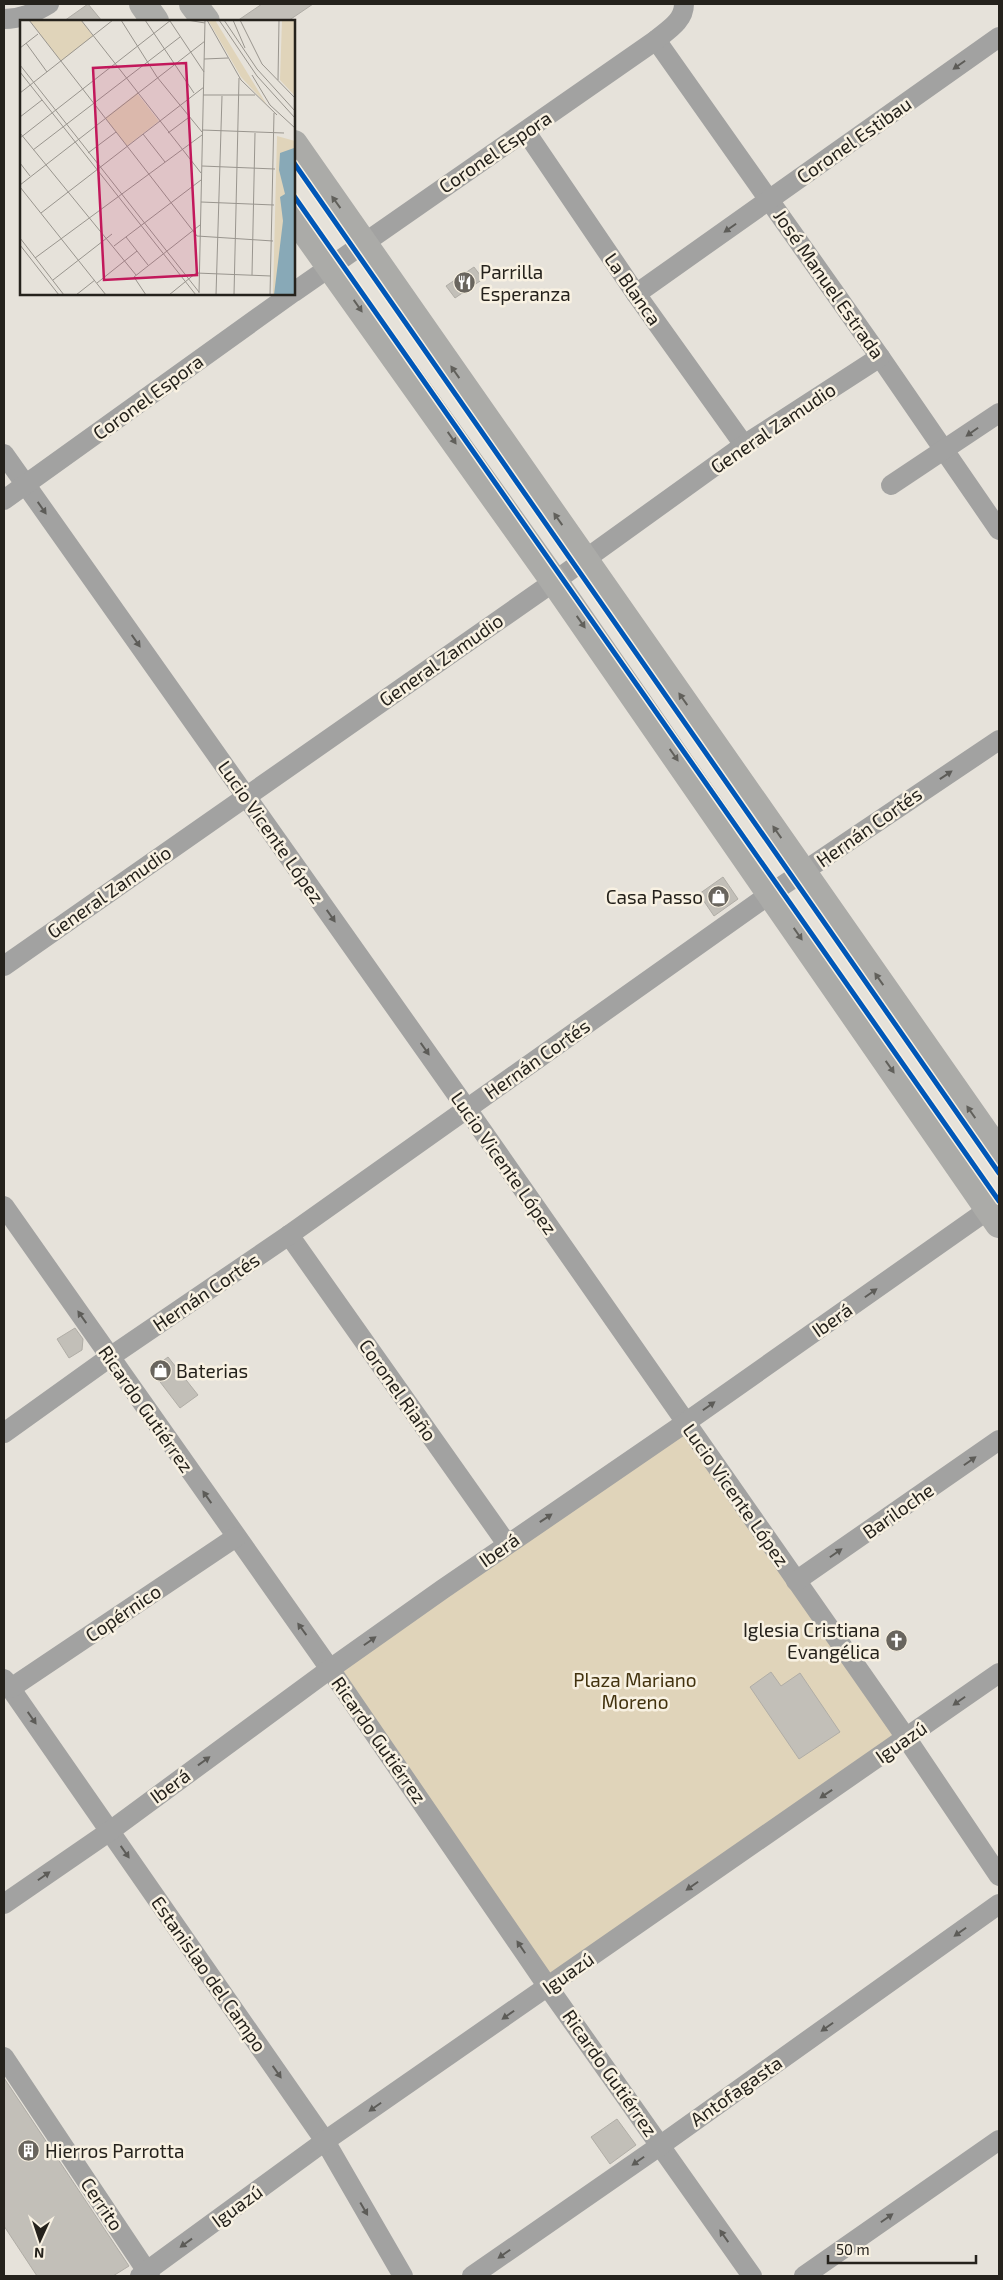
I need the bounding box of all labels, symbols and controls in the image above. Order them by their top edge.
inset map [20,20,295,295]
one-way arrow [953,60,966,70]
street label: Coronel Estibau [792,92,916,188]
street label: Coronel Espora [434,106,555,198]
one-way arrow [331,195,341,209]
street label: José Manuel Estrada [769,205,890,363]
one-way arrow [723,223,737,233]
street label: La Blanca [600,248,667,329]
place label: Parrilla Esperanza [480,260,571,305]
restaurant icon: Parrilla Esperanza [452,271,476,295]
one-way arrow [353,299,363,313]
street label: Coronel Espora [88,349,207,444]
one-way arrow [450,365,460,378]
street label: General Zamudio [706,377,840,478]
one-way arrow [966,427,979,437]
one-way arrow [447,431,457,445]
one-way arrow [37,501,47,515]
one-way arrow [552,513,563,526]
street label: General Zamudio [374,608,507,711]
one-way arrow [576,615,586,628]
one-way arrow [131,634,141,648]
one-way arrow [678,692,688,706]
one-way arrow [669,748,679,762]
street label: Lucio Vicente López [214,756,329,908]
one-way arrow [939,771,952,780]
street label: Hernán Cortés [811,782,926,871]
one-way arrow [772,826,782,839]
street label: General Zamudio [42,840,175,943]
place label: Casa Passo [606,885,703,908]
shop icon: Casa Passo [707,885,731,909]
one-way arrow [326,910,336,923]
one-way arrow [793,927,803,941]
one-way arrow [874,972,884,986]
street label: Hernán Cortés [479,1014,594,1103]
one-way arrow [420,1042,430,1056]
one-way arrow [885,1061,895,1074]
street label: Lucio Vicente López [447,1087,562,1239]
one-way arrow [966,1106,976,1119]
street label: Hernán Cortés [148,1247,263,1336]
one-way arrow [864,1288,877,1298]
street label: Iberá [807,1298,856,1342]
one-way arrow [77,1310,87,1324]
street label: Coronel Riaño [355,1334,442,1445]
street label: Ricardo Gutiérrez [94,1341,199,1476]
shop icon: Baterias [148,1359,172,1383]
place label: Baterias [176,1359,248,1382]
one-way arrow [702,1401,716,1411]
street label: Lucio Vicente López [679,1419,794,1571]
one-way arrow [963,1456,977,1466]
street label: Bariloche [858,1478,938,1543]
one-way arrow [202,1490,212,1504]
one-way arrow [539,1513,553,1523]
street label: Iberá [474,1528,523,1572]
one-way arrow [829,1548,843,1558]
street label: Copérnico [81,1579,165,1646]
place label: Iglesia Cristiana Evangélica [743,1618,880,1663]
one-way arrow [296,1623,307,1636]
church icon: Iglesia Cristiana Evangélica [884,1629,908,1653]
one-way arrow [363,1636,377,1646]
park label: Plaza Mariano Moreno [573,1668,697,1713]
street label: Ricardo Gutiérrez [327,1672,432,1807]
one-way arrow [953,1696,966,1706]
one-way arrow [27,1712,37,1725]
street label: Iguazú [871,1716,931,1767]
one-way arrow [197,1756,211,1766]
street label: Iberá [145,1763,194,1808]
one-way arrow [819,1789,833,1799]
one-way arrow [120,1845,130,1858]
one-way arrow [37,1871,51,1881]
one-way arrow [685,1881,699,1891]
street label: Estanislao del Campo [147,1891,272,2056]
one-way arrow [953,1927,966,1937]
one-way arrow [516,1940,526,1953]
street label: Iguazú [538,1947,598,1998]
street label: Ricardo Gutiérrez [558,2005,663,2140]
one-way arrow [502,2010,515,2020]
one-way arrow [820,2022,834,2032]
street label: Antofagasta [685,2051,786,2131]
one-way arrow [272,2065,282,2078]
one-way arrow [368,2102,382,2112]
building icon: Hierros Parrotta [17,2139,41,2163]
place label: Hierros Parrotta [45,2139,185,2162]
one-way arrow [631,2156,645,2166]
street label: Cerrito [76,2173,128,2235]
street label: Iguazú [207,2179,267,2232]
one-way arrow [360,2202,369,2215]
one-way arrow [881,2213,894,2223]
north arrow [15,2215,65,2265]
one-way arrow [719,2229,729,2243]
scale bar [828,2232,976,2264]
one-way arrow [179,2238,193,2248]
text: 50 m [836,2240,870,2258]
text: N [34,2245,45,2262]
one-way arrow [497,2249,511,2259]

